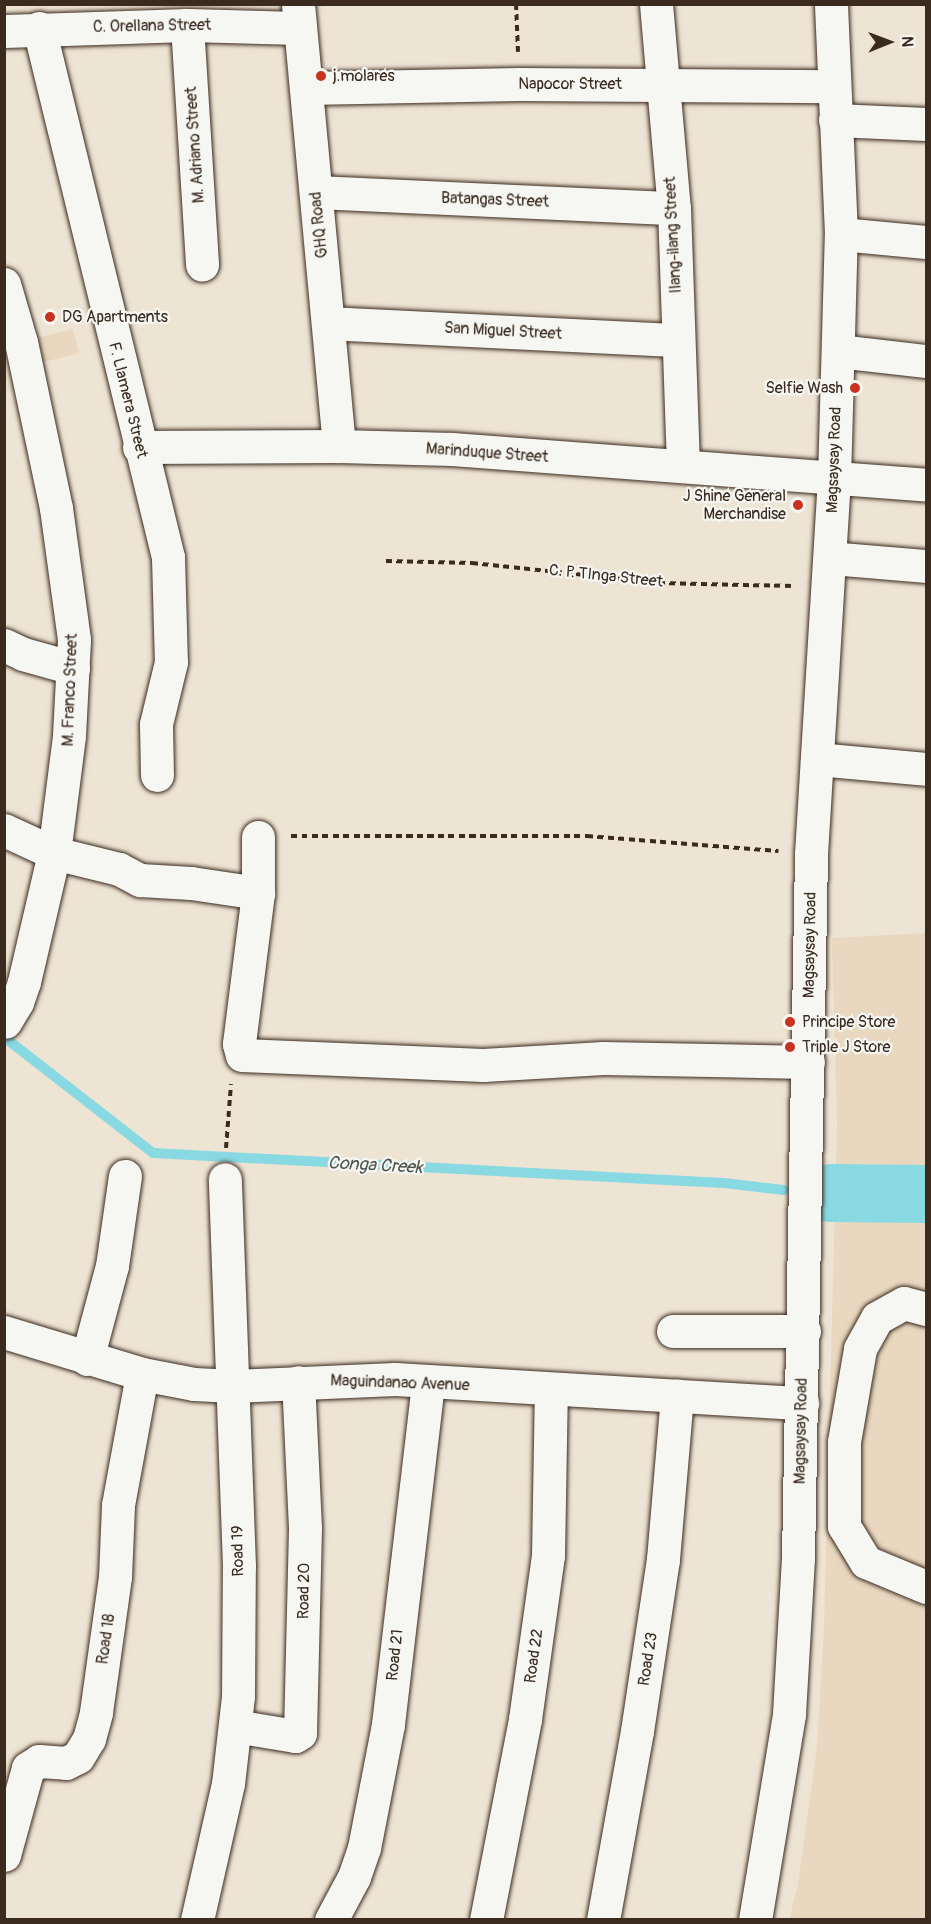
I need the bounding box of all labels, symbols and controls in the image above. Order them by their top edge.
north arrow [859,12,919,72]
street label: C. Orellana Street [93,15,211,37]
text: N [897,36,917,47]
place label: j.molares [333,66,395,86]
marker: j.molares [314,69,328,83]
street label: Napocor Street [518,74,622,94]
street label: M. Adriano Street [181,86,209,204]
street label: Ilang-ilang Street [660,176,686,294]
street label: Batangas Street [441,189,549,211]
street label: GHQ Road [306,191,332,259]
place label: DG Apartments [62,307,168,327]
marker: DG Apartments [43,310,57,324]
street label: San Miguel Street [444,318,562,344]
street label: F. Llamera Street [104,340,152,460]
place label: Selfie Wash [766,378,843,398]
marker: Selfie Wash [848,381,862,395]
street label: Magsaysay Road [823,406,845,514]
street label: Marinduque Street [425,439,549,467]
place label: J Shine General Merchandise [683,486,786,524]
marker: J Shine General Merchandise [791,498,805,512]
street label: C. P. TInga Street [548,560,664,592]
street label: M. Franco Street [58,633,82,747]
street label: Magsaysay Road [799,892,821,998]
place label: Principe Store [802,1012,896,1032]
marker: Principe Store [783,1015,797,1029]
place label: Triple J Store [802,1037,890,1057]
marker: Triple J Store [783,1040,797,1054]
water label: Conga Creek [327,1153,423,1179]
street label: Maguindanao Avenue [330,1371,470,1395]
street label: Magsaysay Road [790,1378,812,1484]
street label: Road 19 [228,1525,248,1577]
street label: Road 20 [294,1563,314,1619]
street label: Road 18 [93,1612,119,1666]
street label: Road 21 [383,1628,407,1682]
street label: Road 22 [521,1628,547,1684]
street label: Road 23 [634,1631,662,1687]

